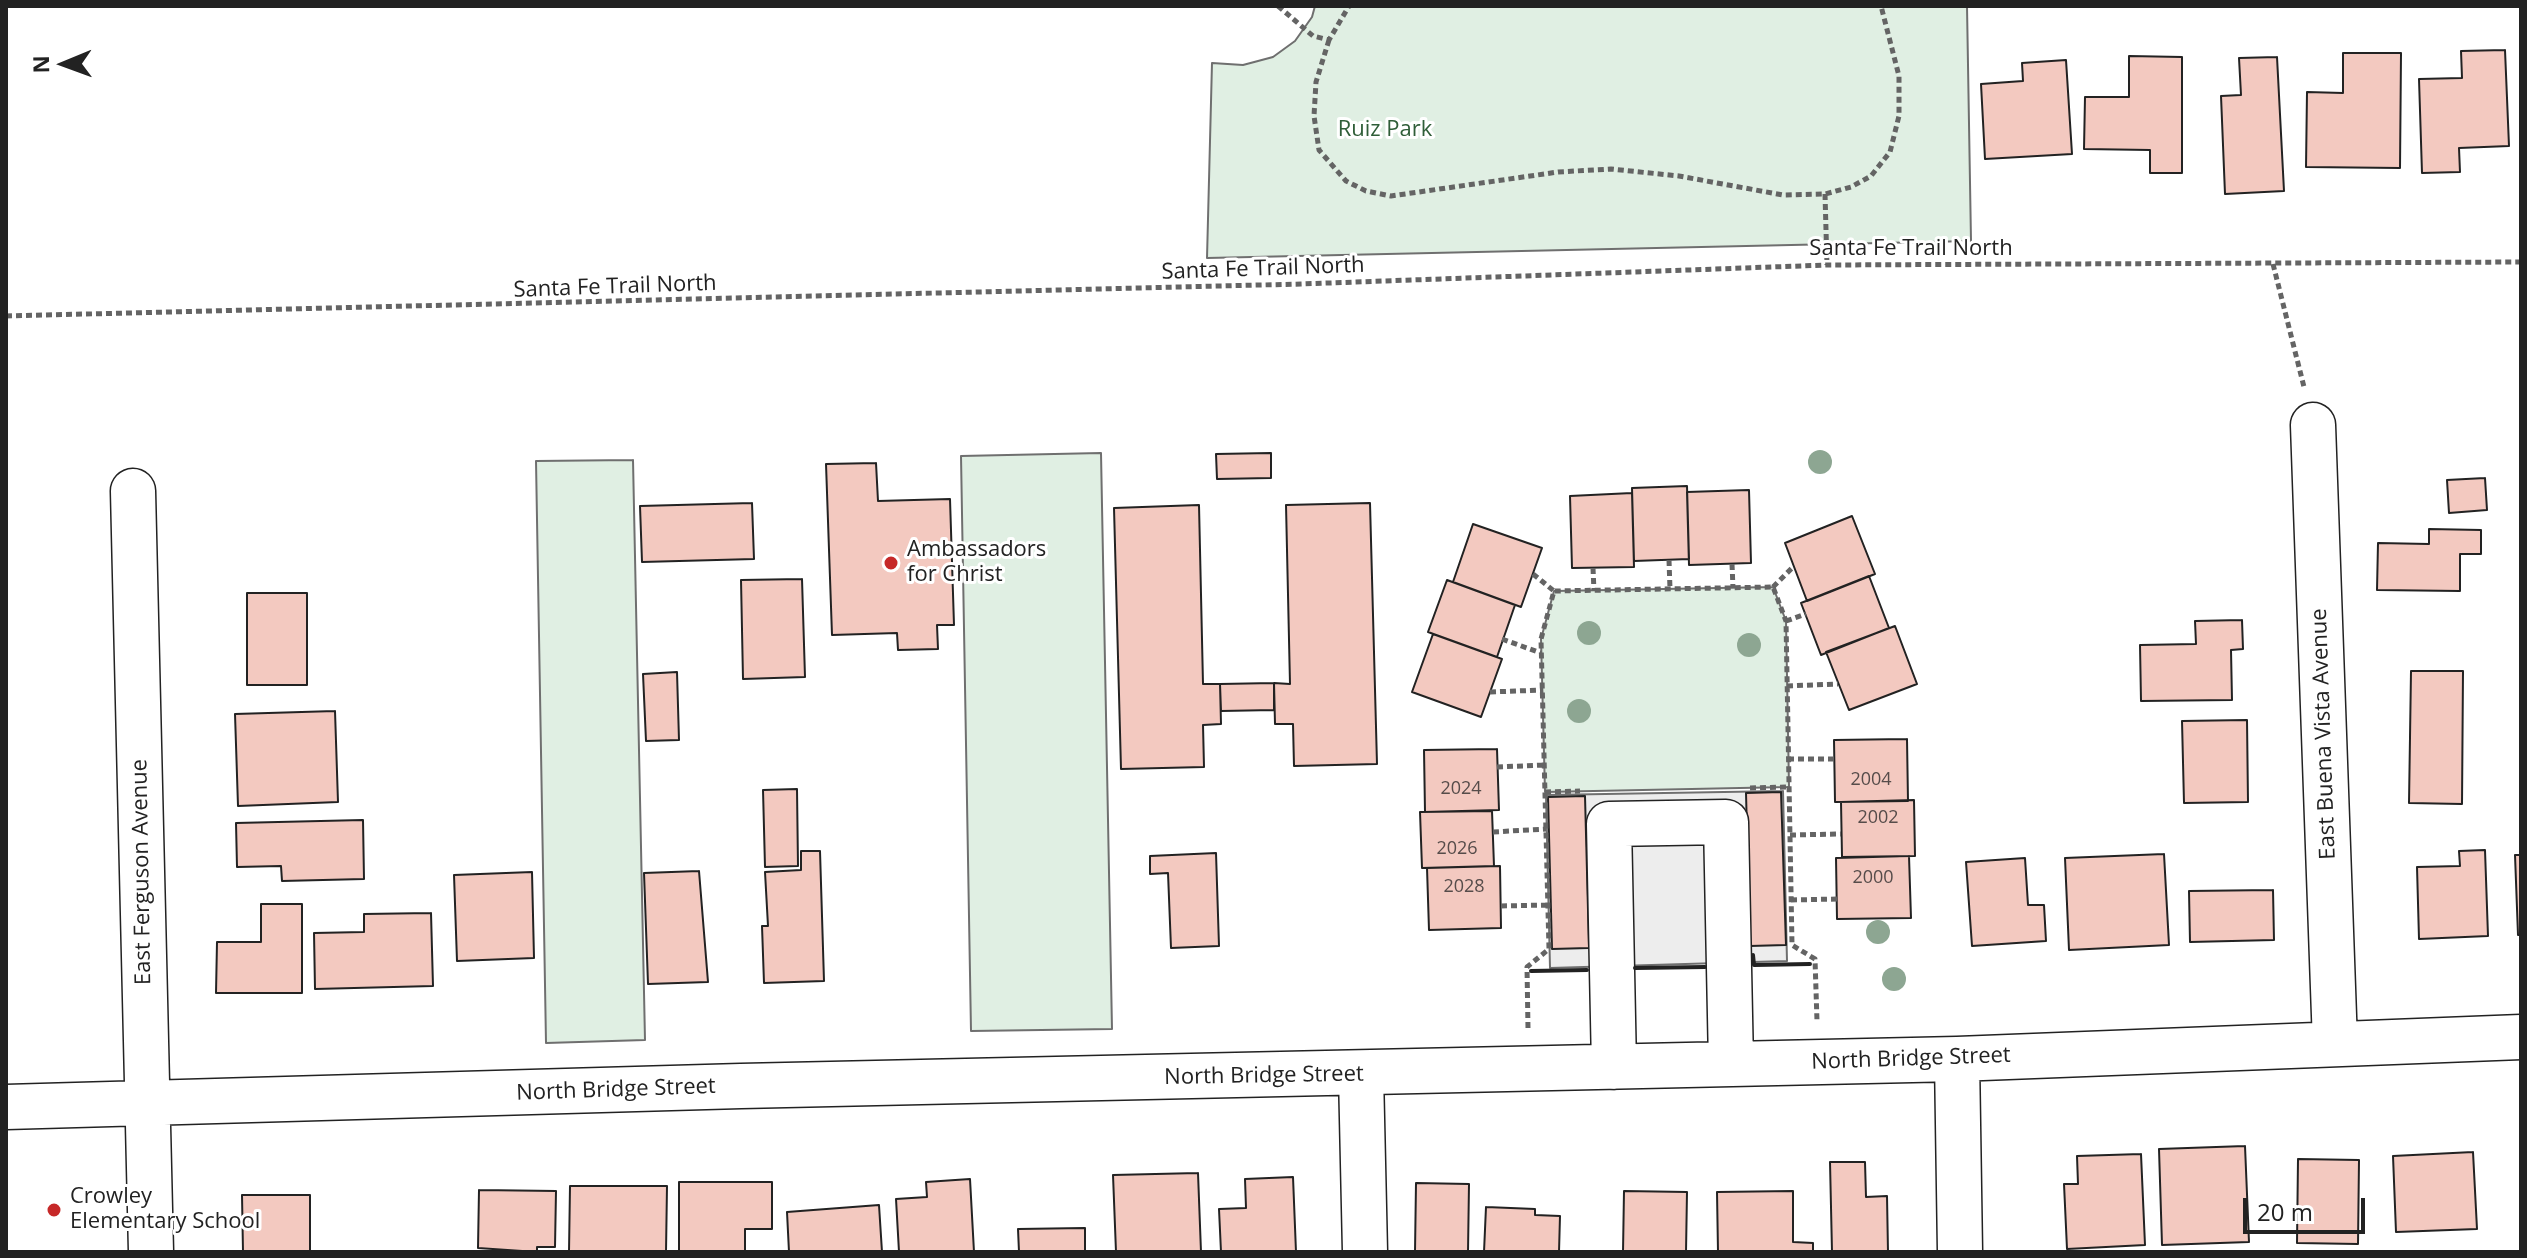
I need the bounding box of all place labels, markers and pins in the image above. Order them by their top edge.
place label: Ambassadors for Christ [907,537,1046,588]
marker: Ambassadors for Christ [882,554,900,572]
place label: Crowley Elementary School [70,1184,260,1236]
marker: Crowley Elementary School [45,1201,63,1219]

